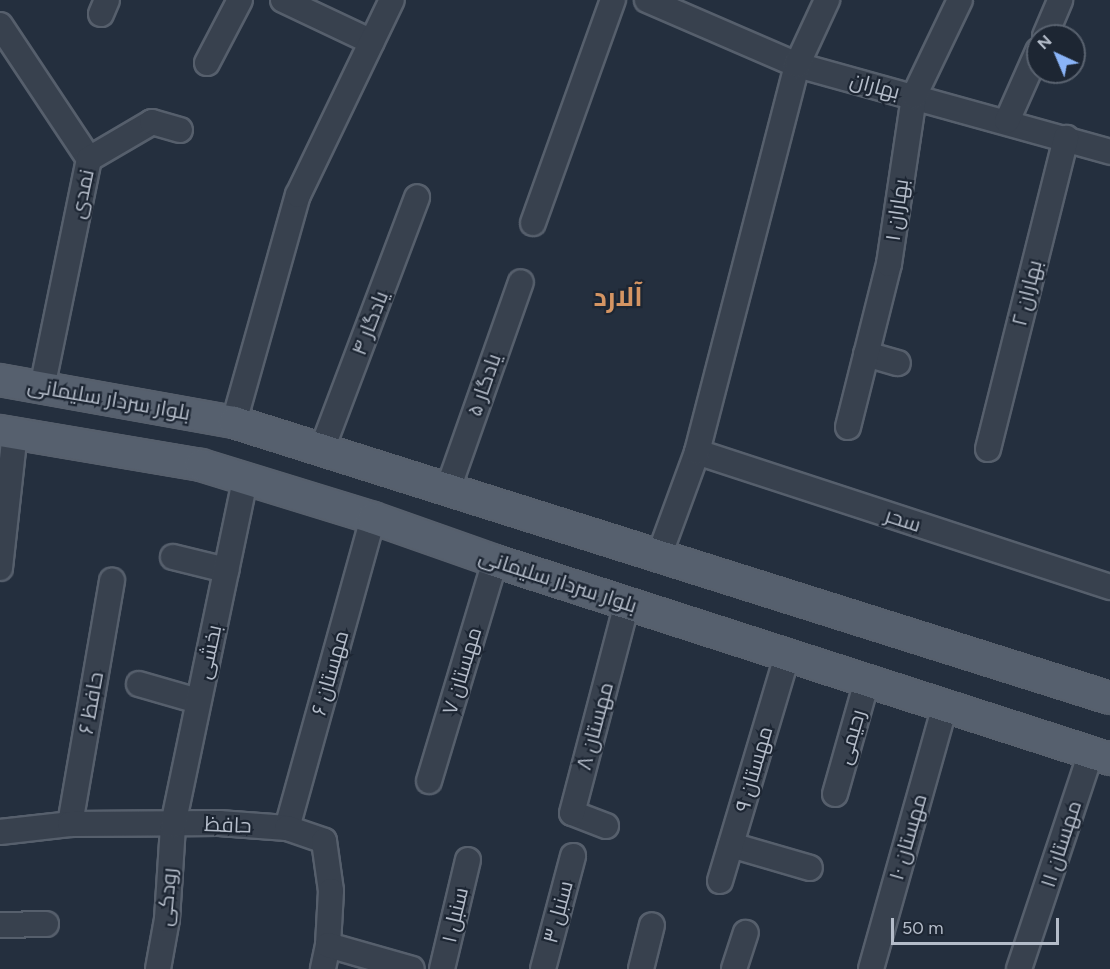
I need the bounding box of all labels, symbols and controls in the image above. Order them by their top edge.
north arrow [1026,24,1086,84]
text: N [1033,31,1056,53]
street label: بهاران [847,67,903,105]
street label: نمدی [64,167,100,221]
street label: بهاران ۱ [880,177,914,243]
street label: بهاران ۲ [1007,257,1047,329]
district label: آلارد [593,281,643,313]
street label: یادگار ۴ [346,287,394,359]
street label: یادگار ۵ [462,350,506,420]
street label: بلوار سردار سلیمانی [26,372,192,426]
street label: سحر [882,502,924,538]
street label: بلوار سردار سلیمانی [476,544,640,618]
street label: بخشی [191,623,227,681]
street label: مهستان ۷ [437,624,487,718]
street label: مهستان ۶ [306,628,354,718]
street label: حافظ ۶ [73,670,109,736]
street label: مهستان ۸ [571,679,619,773]
street label: رحیمی [831,707,871,767]
street label: مهستان ۹ [730,723,778,815]
street label: مهستان ۱۰ [884,791,932,883]
street label: مهستان ۱۱ [1035,797,1087,891]
street label: حافظ [204,812,252,838]
street label: رودکی [152,867,182,927]
street label: سنبل ۳ [538,878,578,946]
street label: سنبل ۱ [436,885,474,945]
scale bar [894,906,1062,944]
text: 50 m [902,917,944,939]

